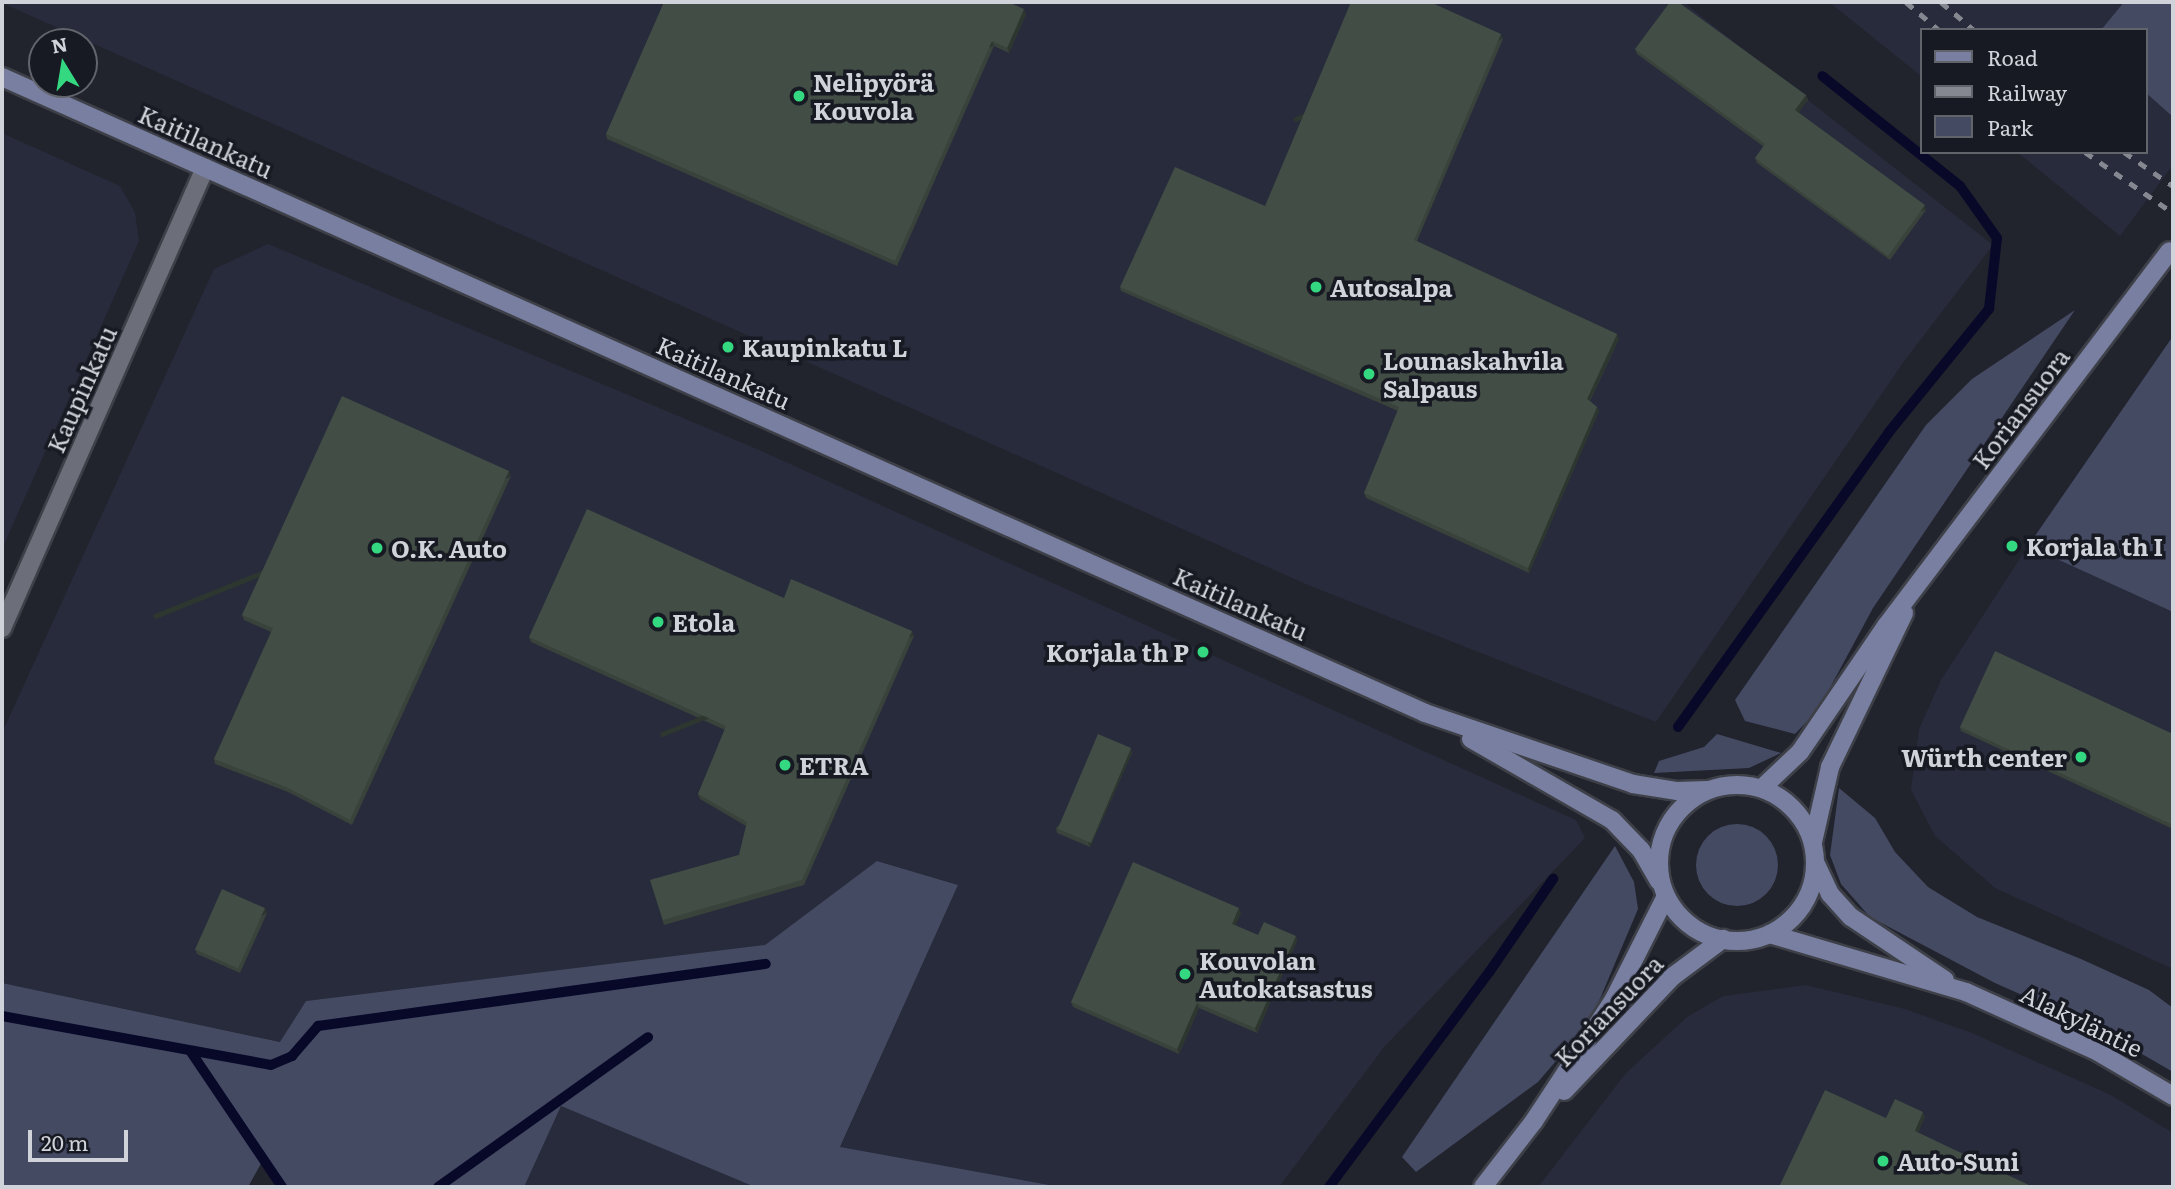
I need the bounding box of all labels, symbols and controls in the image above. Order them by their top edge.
north arrow [28,28,98,98]
legend [1920,28,2147,154]
text: N [49,29,70,60]
text: Road [1987,41,2038,72]
place label: Nelipyörä Kouvola [813,68,934,124]
text: Railway [1987,76,2067,107]
marker: Nelipyörä Kouvola [791,88,807,104]
street label: Kaitilankatu [134,99,278,183]
text: Park [1987,111,2033,142]
place label: Autosalpa [1330,273,1452,301]
marker: Autosalpa [1308,279,1324,295]
street label: Kaupinkatu [40,321,122,457]
street label: Kaitilankatu [652,330,796,414]
place label: Kaupinkatu L [742,333,908,361]
marker: Kaupinkatu L [720,339,736,355]
street label: Koriansuora [1965,342,2075,474]
place label: Lounaskahvila Salpaus [1383,346,1564,402]
marker: Lounaskahvila Salpaus [1361,366,1377,382]
place label: Korjala th I [2026,532,2163,560]
place label: O.K. Auto [391,534,507,562]
marker: Korjala th I [2004,538,2020,554]
marker: O.K. Auto [369,540,385,556]
street label: Kaitilankatu [1169,561,1313,645]
place label: Etola [672,608,735,636]
marker: Etola [650,614,666,630]
place label: Korjala th P [1046,638,1189,666]
marker: Korjala th P [1195,644,1211,660]
place label: Würth center [1901,743,2067,771]
marker: Würth center [2073,749,2089,765]
place label: ETRA [799,751,869,779]
marker: ETRA [777,757,793,773]
place label: Kouvolan Autokatsastus [1199,946,1373,1002]
street label: Koriansuora [1548,948,1668,1072]
marker: Kouvolan Autokatsastus [1177,966,1193,982]
street label: Alakyläntie [2016,978,2148,1062]
scale bar [32,1116,131,1160]
text: 20 m [41,1126,88,1157]
place label: Auto-Suni [1897,1147,2019,1175]
marker: Auto-Suni [1875,1153,1891,1169]

